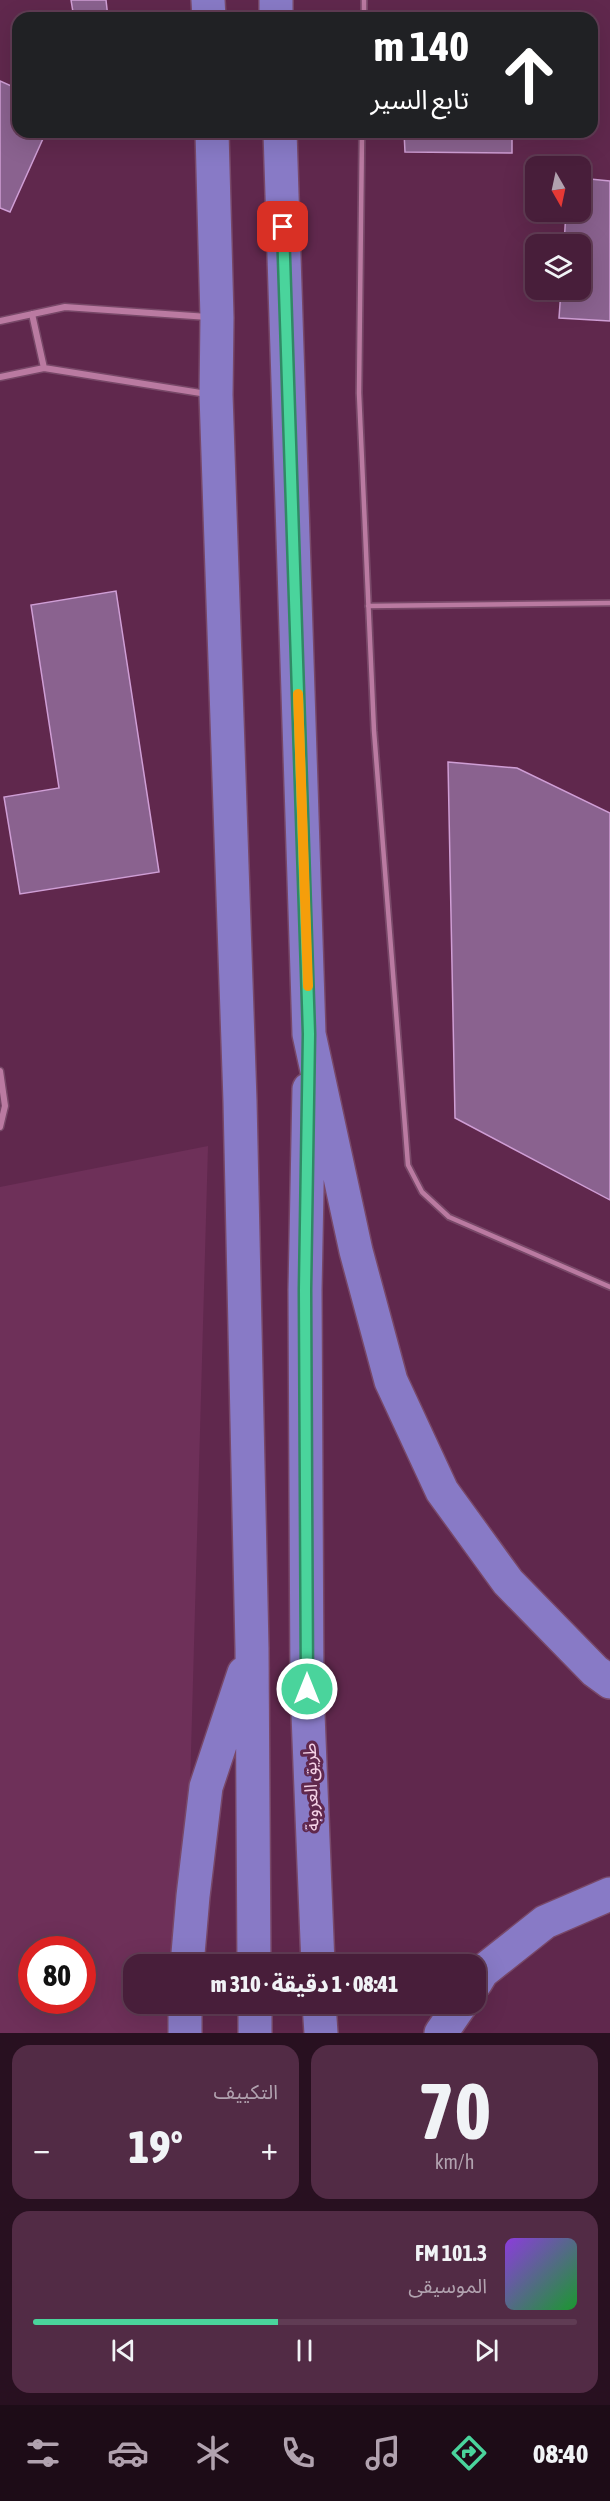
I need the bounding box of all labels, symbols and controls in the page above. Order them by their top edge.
text: 140 m [374,22,469,70]
icon: ahead [490,36,568,114]
text: تابع السير [371,84,469,115]
north arrow [525,156,591,222]
map controls [525,156,591,300]
pin [257,201,308,252]
icon: arrive [266,210,299,243]
button: layers [525,234,591,300]
position arrow [275,1657,339,1721]
street label: طريق العروبة [298,1743,324,1831]
speed limit sign: 80 [18,1936,96,2014]
text: 08:41 · 1 دقيقة · 310 m [211,1971,398,1997]
text: 70 [418,2066,491,2156]
text: التكييف [214,2080,278,2103]
text: 19° [128,2121,183,2173]
text: − [33,2129,50,2167]
text: + [261,2129,278,2167]
text: km/h [435,2150,474,2173]
text: 101.3 FM [415,2240,487,2266]
text: الموسيقى [408,2274,487,2297]
icon: previous [107,2334,140,2367]
icon: pause [288,2334,321,2367]
icon: next [470,2334,503,2367]
icon: filters [22,2432,64,2474]
icon: car [107,2432,149,2474]
icon: climate [192,2432,234,2474]
icon: phone [277,2432,319,2474]
icon: music [362,2432,404,2474]
icon: directions [448,2432,490,2474]
text: 08:40 [533,2438,588,2469]

